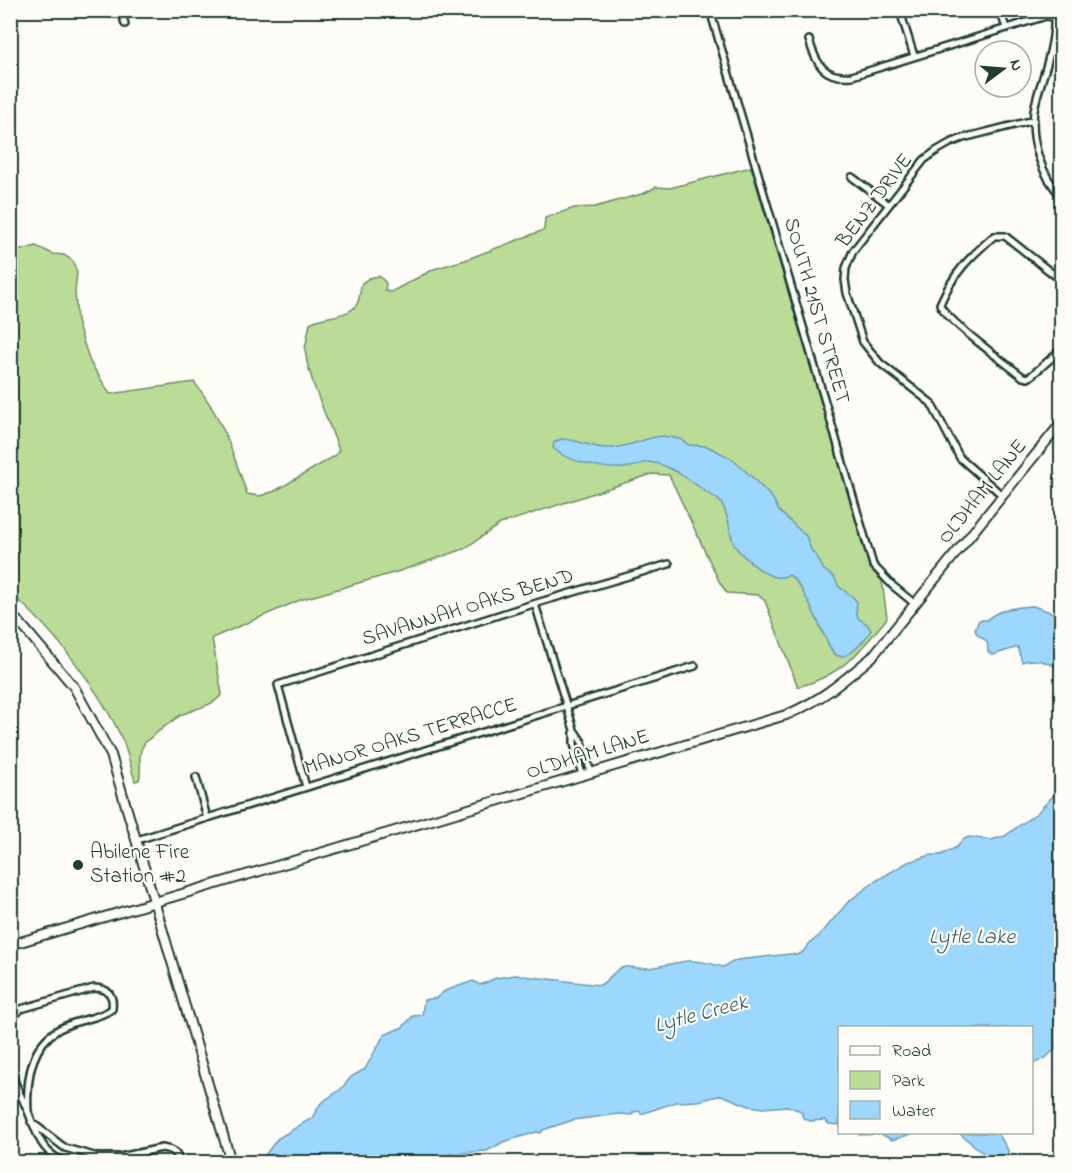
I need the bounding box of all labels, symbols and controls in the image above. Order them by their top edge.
north arrow [973,39,1033,99]
text: N [1002,57,1029,74]
street label: BENZ DRIVE [829,147,921,255]
street label: SOUTH 21ST STREET [775,214,857,408]
street label: OLDHAM LANE [931,433,1035,551]
street label: SAVANNAH OAKS BEND [358,561,578,655]
street label: MANOR OAKS TERRACCE [301,690,521,784]
street label: OLDHAM LANE [523,722,653,788]
place label: Abilene Fire Station #2 [90,838,190,892]
marker: Abilene Fire Station #2 [71,858,85,872]
water label: Lytle Lake [929,922,1016,954]
water label: Lytle Creek [651,987,752,1043]
legend [838,1026,1033,1134]
text: Road [892,1039,931,1065]
text: Park [892,1069,925,1095]
text: Water [892,1099,936,1125]

